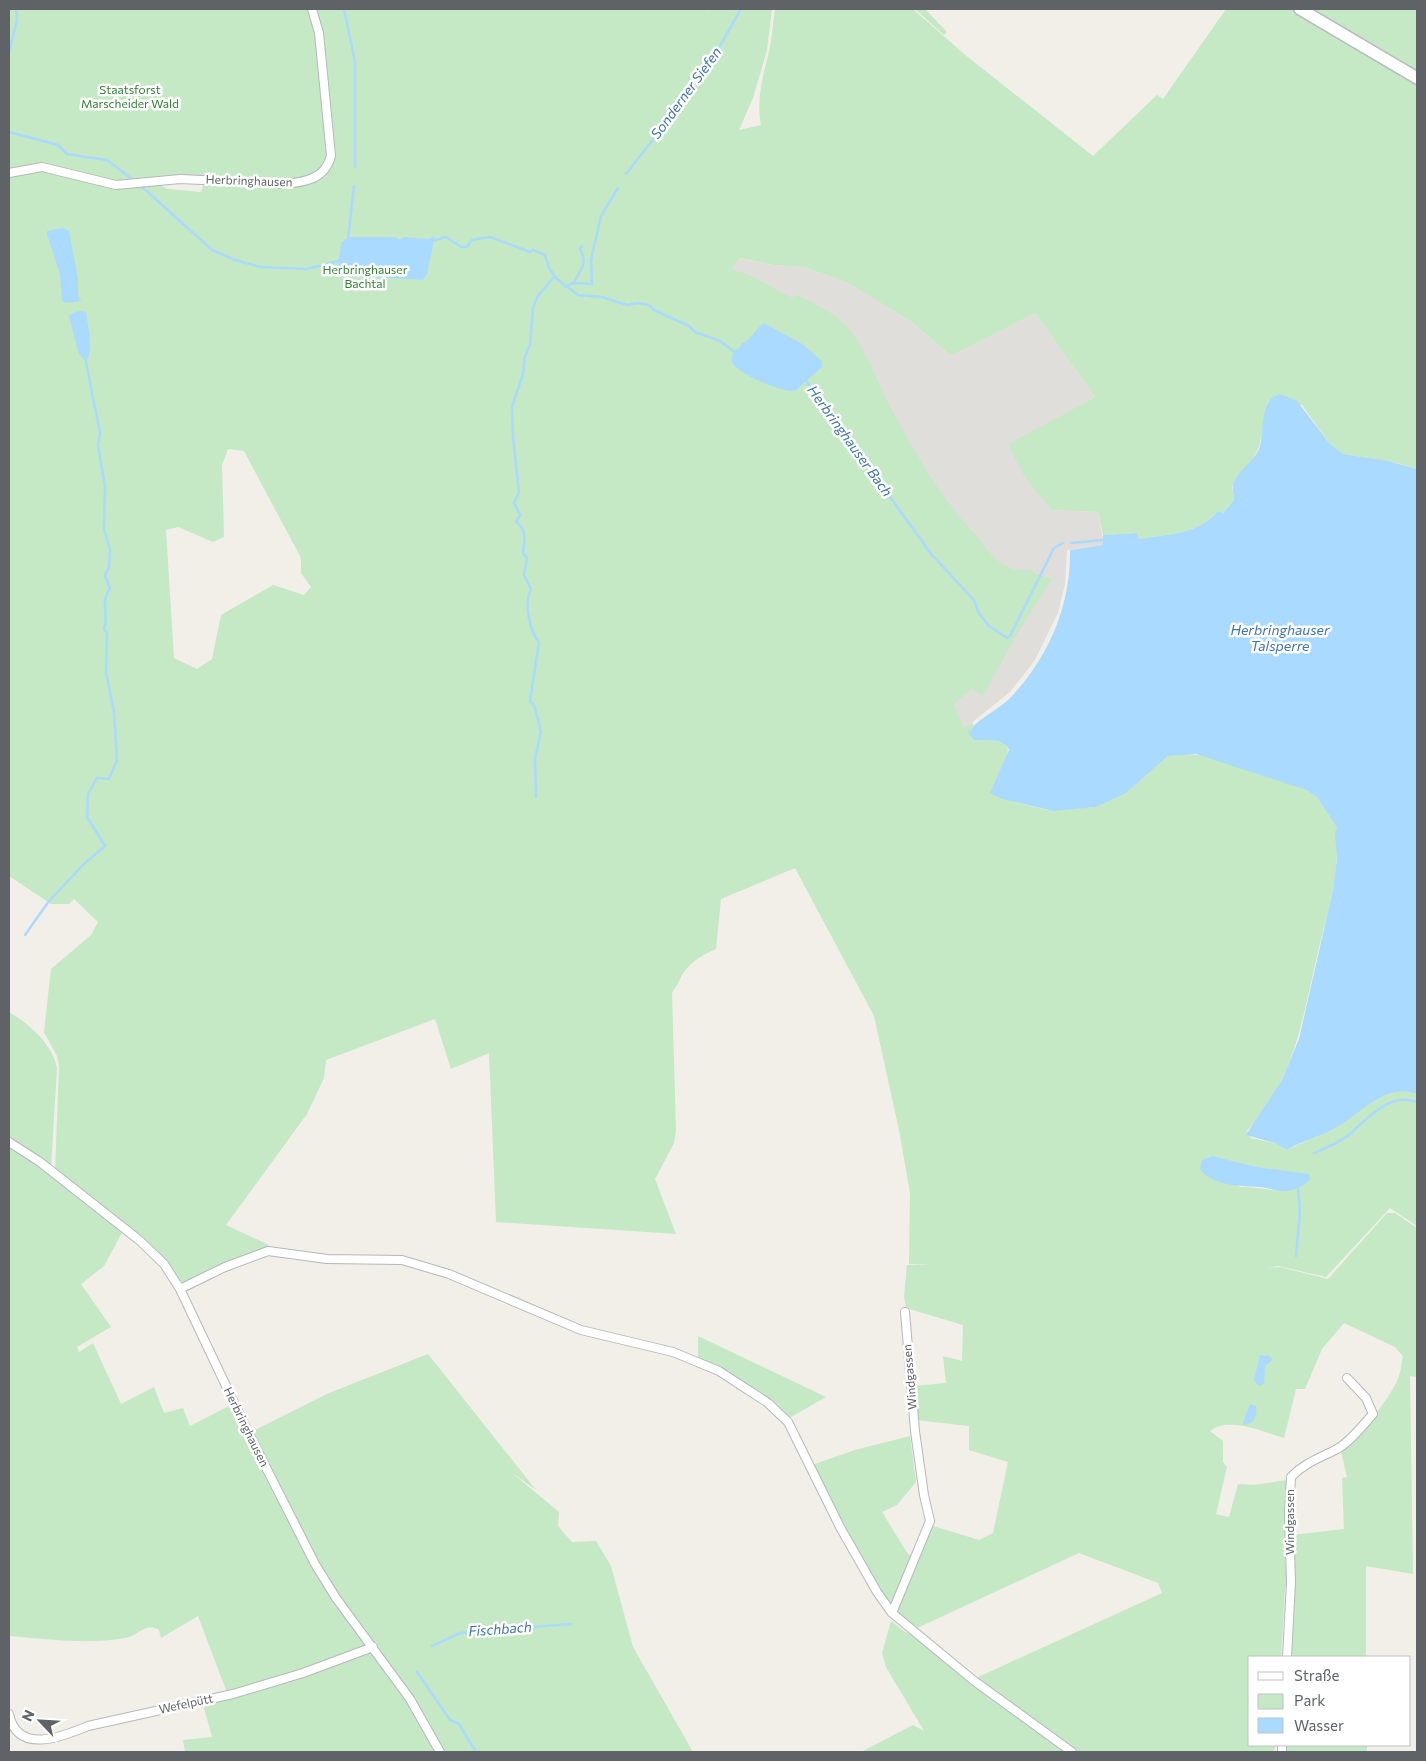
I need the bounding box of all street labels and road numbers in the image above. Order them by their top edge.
street label: Herbringhausen [205,171,293,189]
street label: Windgassen [899,1344,919,1411]
street label: Herbringhausen [222,1384,272,1469]
street label: Windgassen [1282,1489,1296,1555]
street label: Wefelpütt [157,1690,214,1716]

